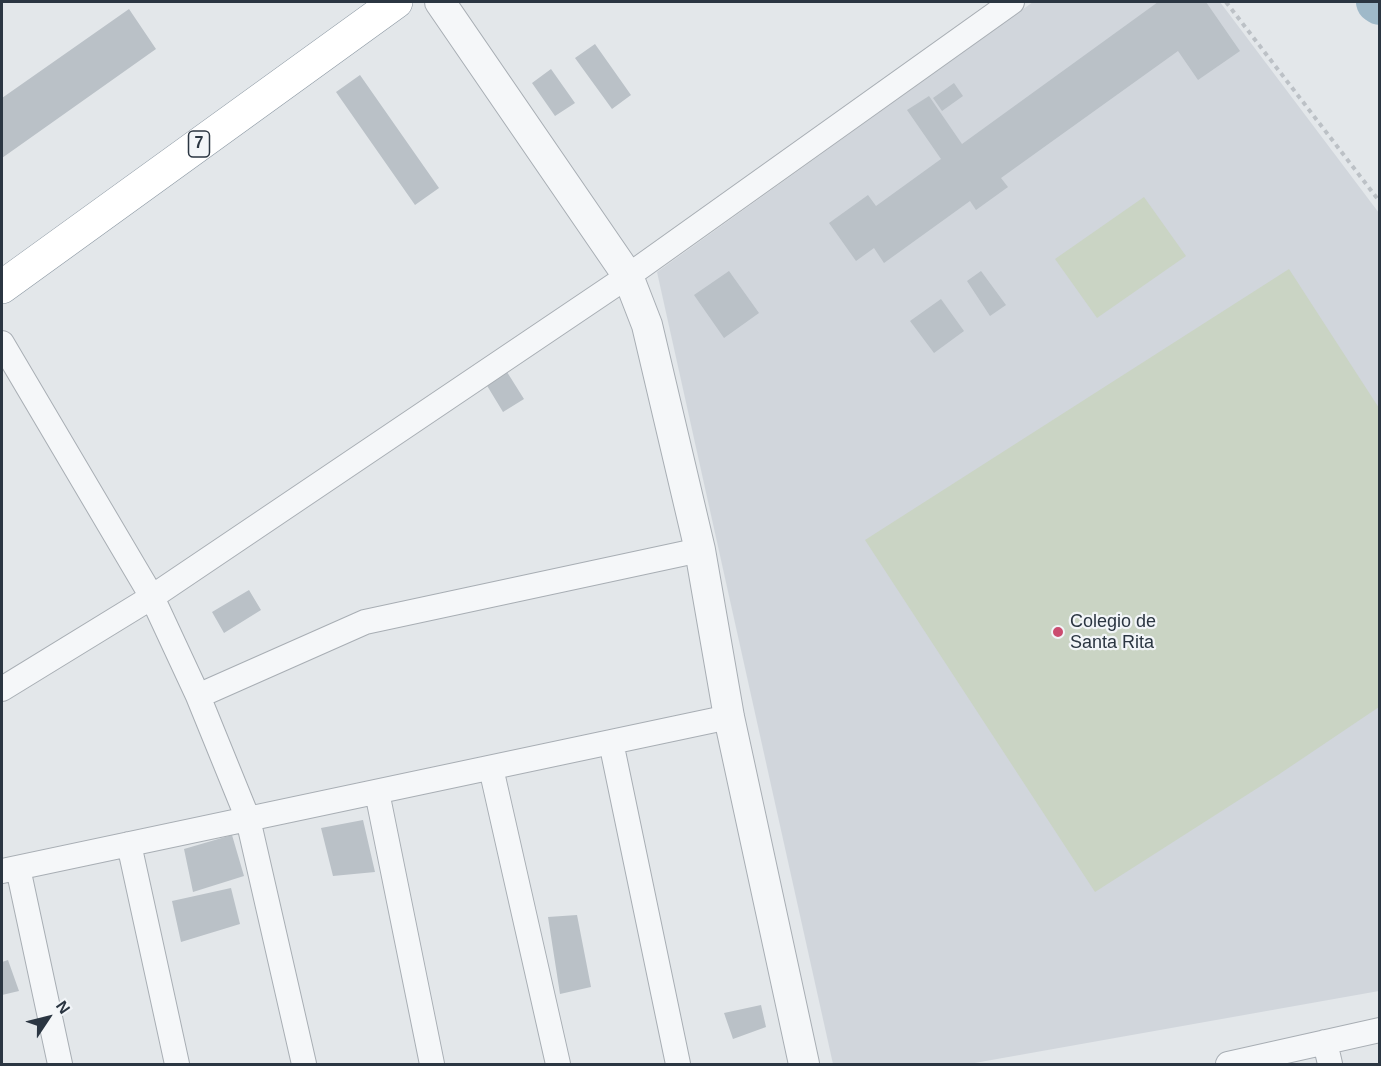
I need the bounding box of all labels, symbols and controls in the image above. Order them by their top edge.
road number: 7 [188,131,210,157]
place label: Colegio de Santa Rita [1070,611,1156,654]
marker: Colegio de Santa Rita [1051,625,1065,639]
north arrow [18,988,78,1048]
text: N [53,998,73,1017]

